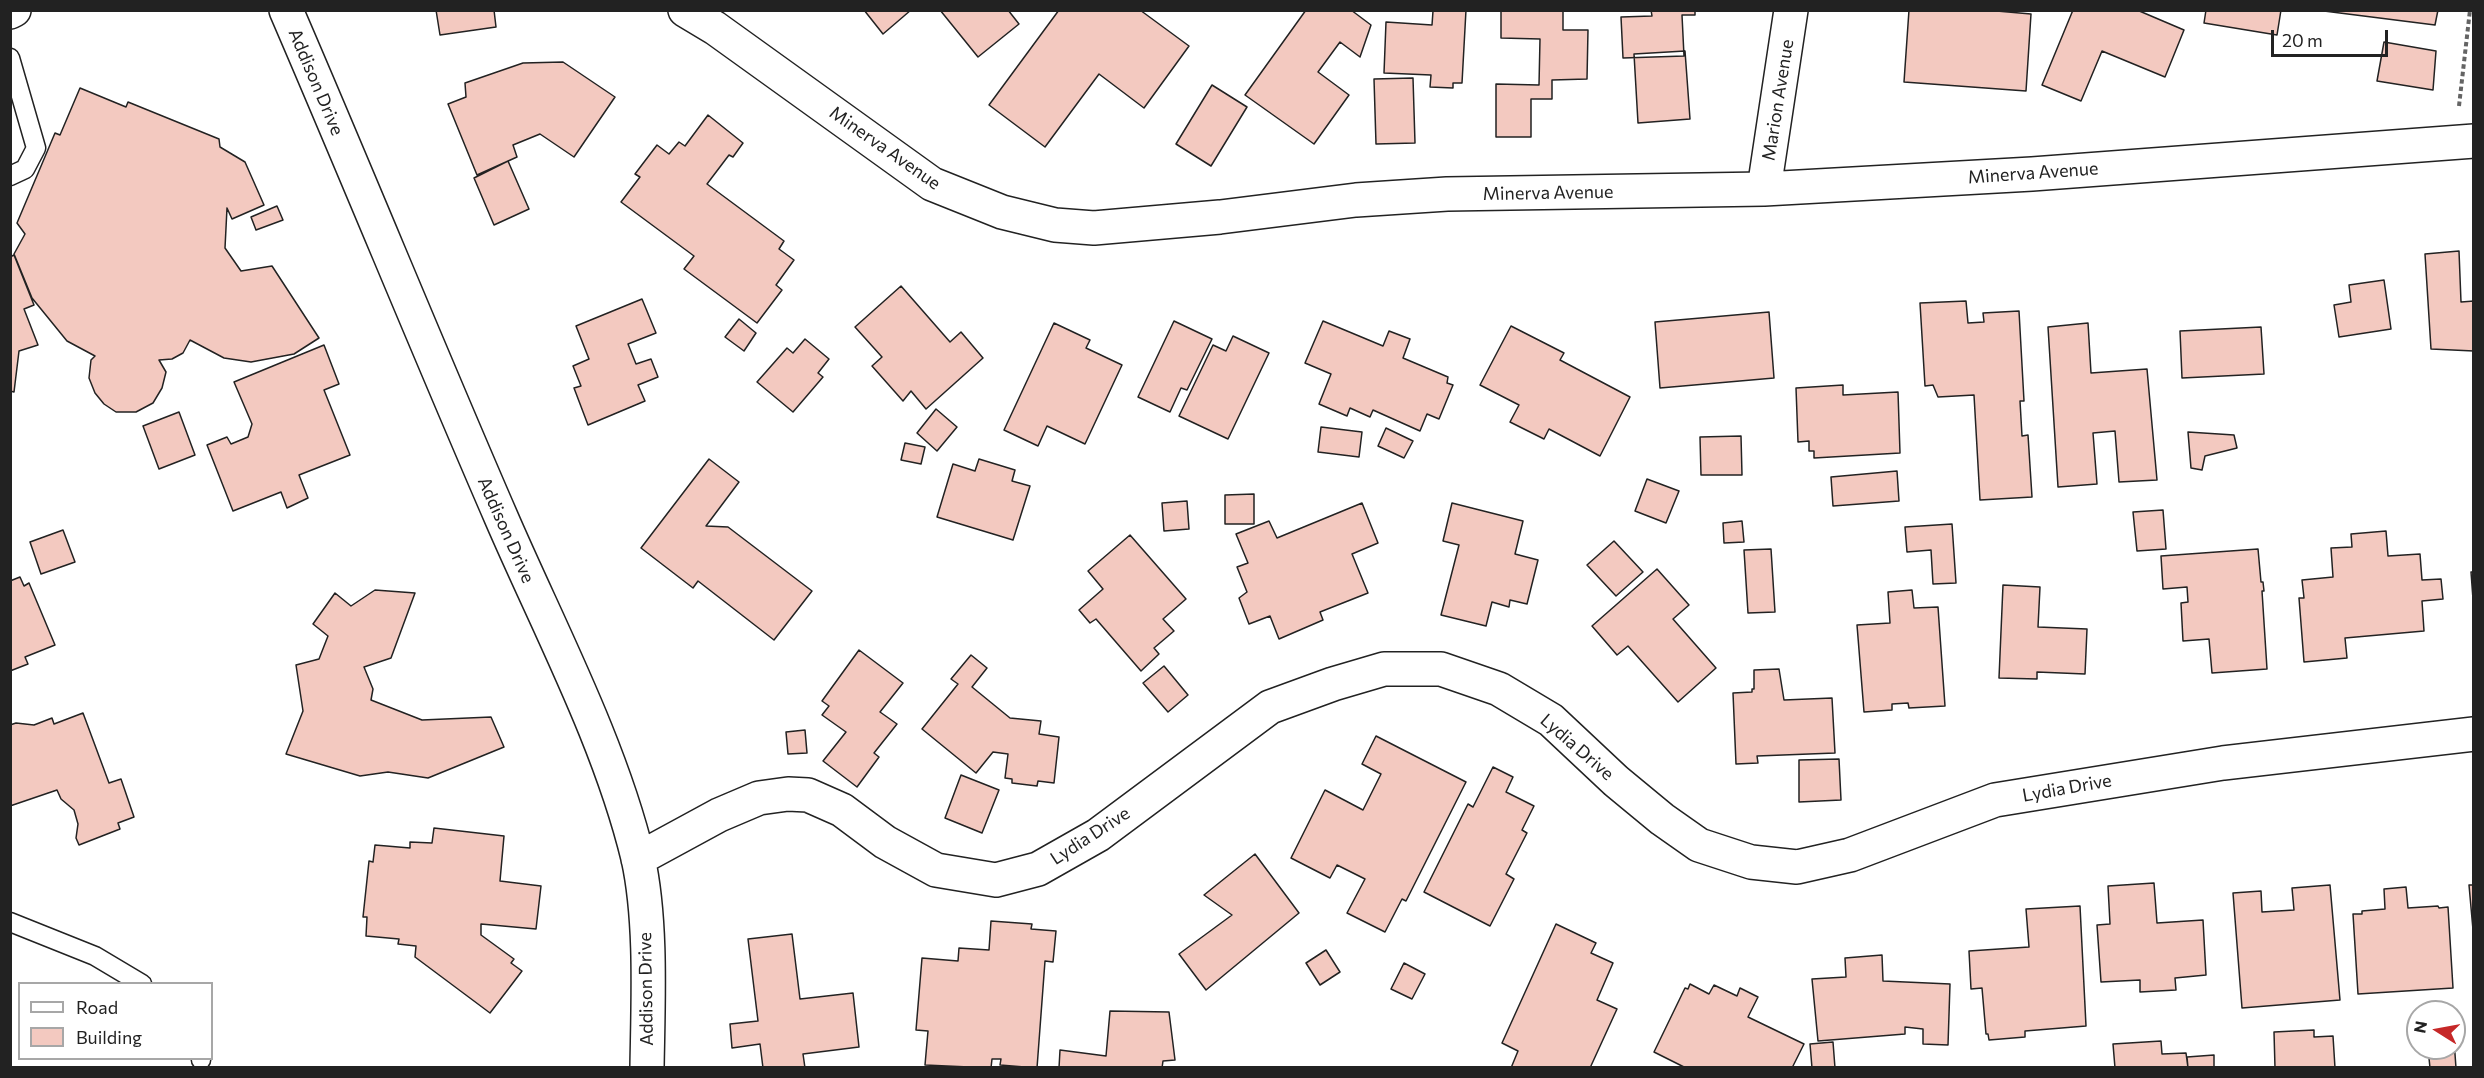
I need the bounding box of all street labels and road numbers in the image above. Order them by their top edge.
street label: Addison Drive [284,25,348,139]
street label: Marion Avenue [1758,38,1798,162]
street label: Minerva Avenue [825,102,945,194]
street label: Minerva Avenue [1967,158,2099,188]
street label: Minerva Avenue [1482,181,1614,205]
street label: Addison Drive [473,474,539,586]
street label: Lydia Drive [1536,709,1618,785]
street label: Lydia Drive [2021,770,2113,806]
street label: Lydia Drive [1046,802,1134,870]
street label: Addison Drive [634,932,658,1046]

